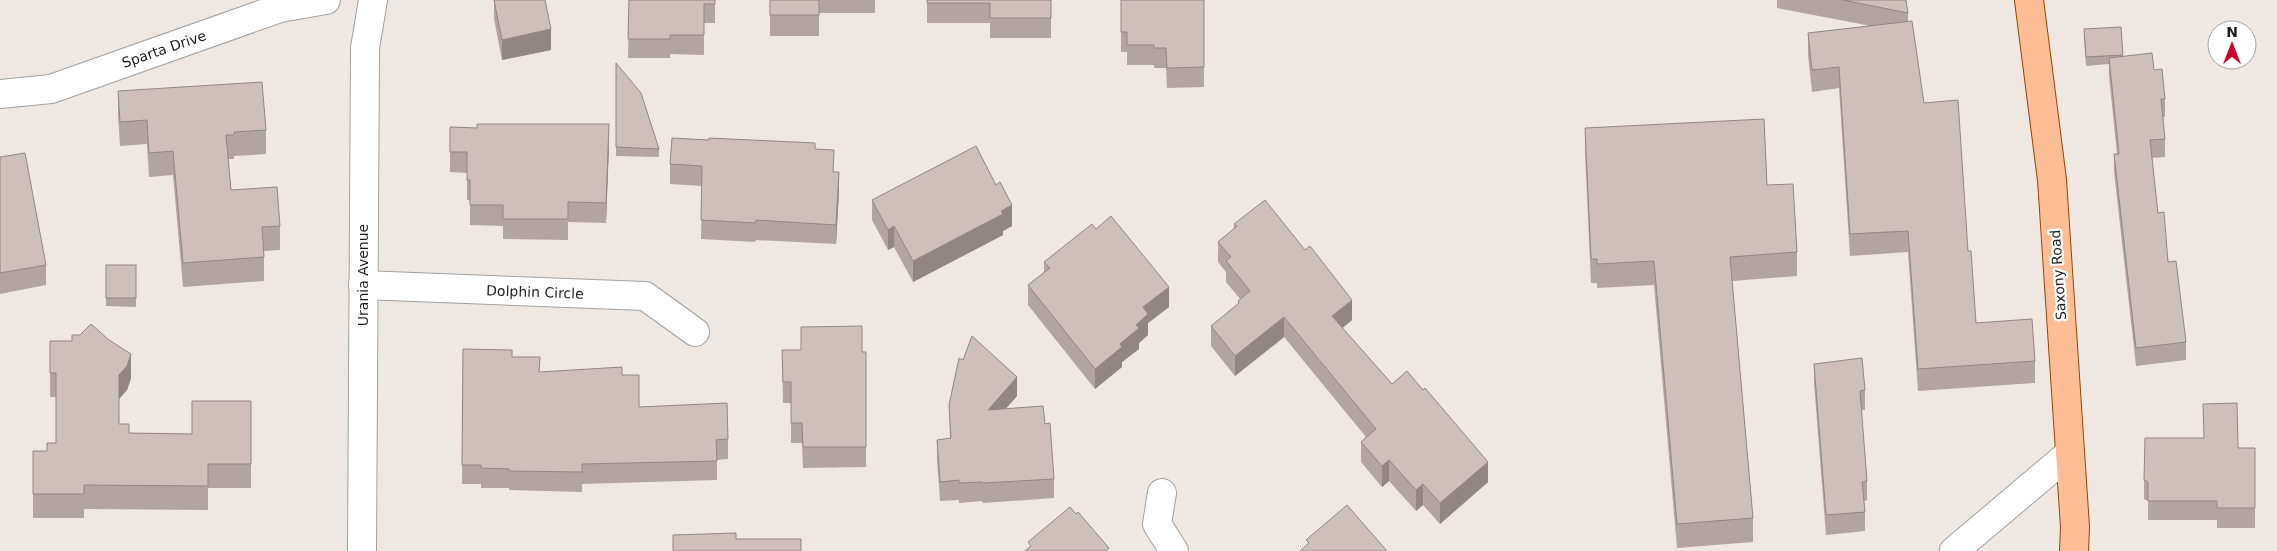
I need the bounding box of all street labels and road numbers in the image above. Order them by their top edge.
street label: Sparta Drive [120,27,208,71]
street label: Urania Avenue [355,224,371,326]
street label: Saxony Road [2047,229,2069,321]
street label: Dolphin Circle [486,282,584,302]

